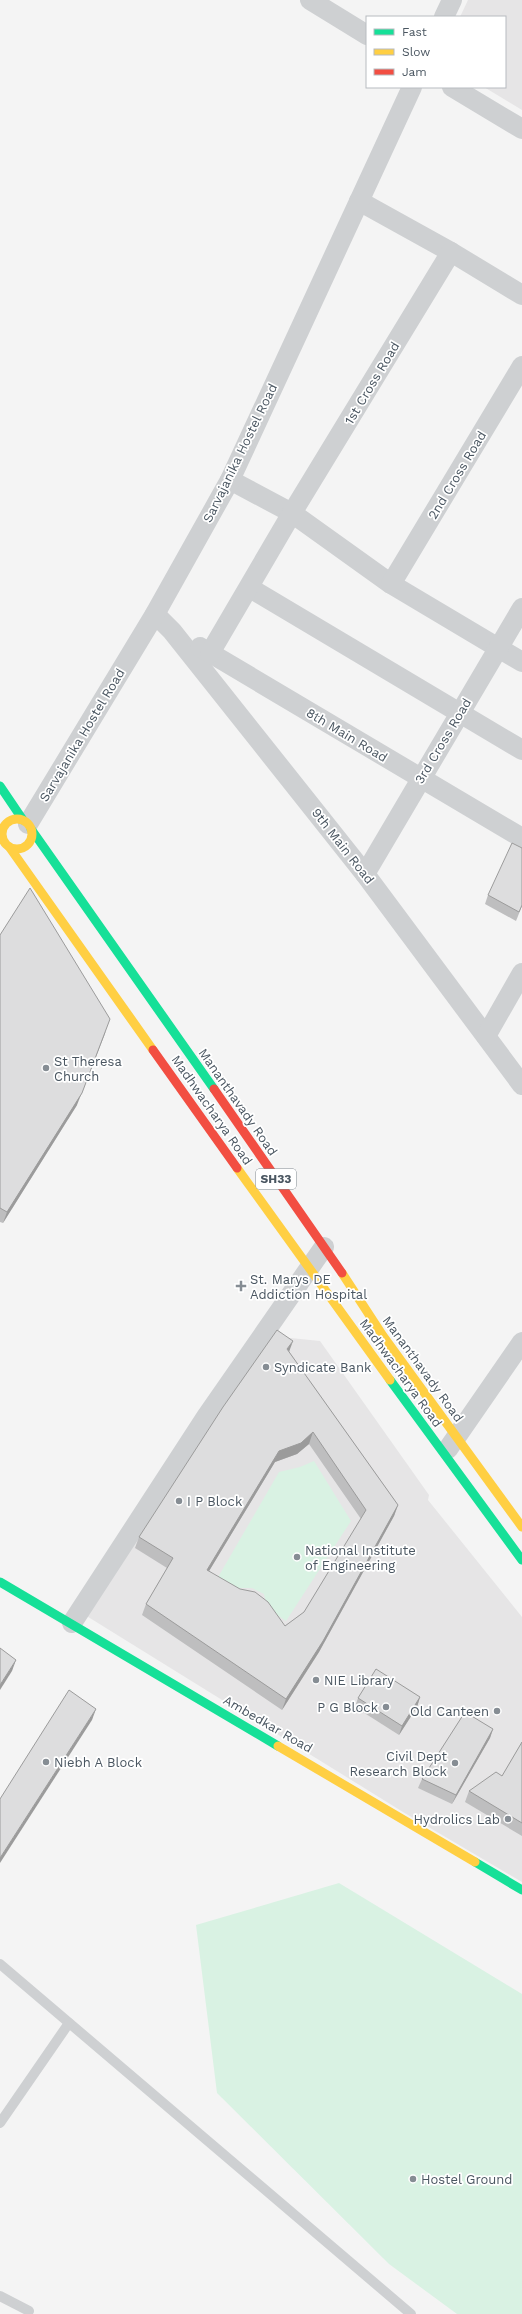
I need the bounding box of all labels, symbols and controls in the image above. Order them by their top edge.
legend [366,16,506,88]
text: Fast [402,25,427,39]
text: Slow [402,45,430,59]
text: Jam [402,65,427,79]
street label: 1st Cross Road [341,339,403,427]
street label: Sarvajanika Hostel Road [200,381,280,525]
street label: 2nd Cross Road [425,428,489,522]
street label: Sarvajanika Hostel Road [36,666,128,804]
street label: 3rd Cross Road [412,696,474,786]
street label: 8th Main Road [304,705,390,765]
street label: 9th Main Road [309,805,377,887]
street label: Mananthavady Road [195,1046,281,1158]
street label: Madhwacharya Road [168,1052,256,1168]
place label: St Theresa Church [54,1054,122,1084]
marker: St Theresa Church [41,1063,51,1073]
road number: SH33 [256,1169,296,1189]
place label: St. Marys DE Addiction Hospital [250,1272,367,1302]
marker: St. Marys DE Addiction Hospital [235,1280,247,1292]
street label: Mananthavady Road [380,1313,466,1425]
street label: Madhwacharya Road [357,1316,445,1430]
place label: Syndicate Bank [274,1360,372,1375]
marker: Syndicate Bank [261,1362,271,1372]
place label: I P Block [187,1494,243,1509]
marker: I P Block [174,1496,184,1506]
place label: National Institute of Engineering [305,1543,416,1573]
marker: National Institute of Engineering [292,1552,302,1562]
place label: NIE Library [324,1673,394,1688]
marker: NIE Library [311,1675,321,1685]
street label: Ambedkar Road [221,1692,315,1756]
place label: P G Block [317,1700,379,1715]
marker: P G Block [381,1702,391,1712]
place label: Old Canteen [410,1704,489,1719]
marker: Old Canteen [492,1706,502,1716]
place label: Civil Dept Research Block [350,1749,448,1779]
place label: Niebh A Block [54,1755,143,1770]
marker: Niebh A Block [41,1757,51,1767]
marker: Civil Dept Research Block [450,1758,460,1768]
place label: Hydrolics Lab [413,1812,500,1827]
marker: Hydrolics Lab [503,1814,513,1824]
place label: Hostel Ground [421,2172,513,2187]
marker: Hostel Ground [408,2174,418,2184]

